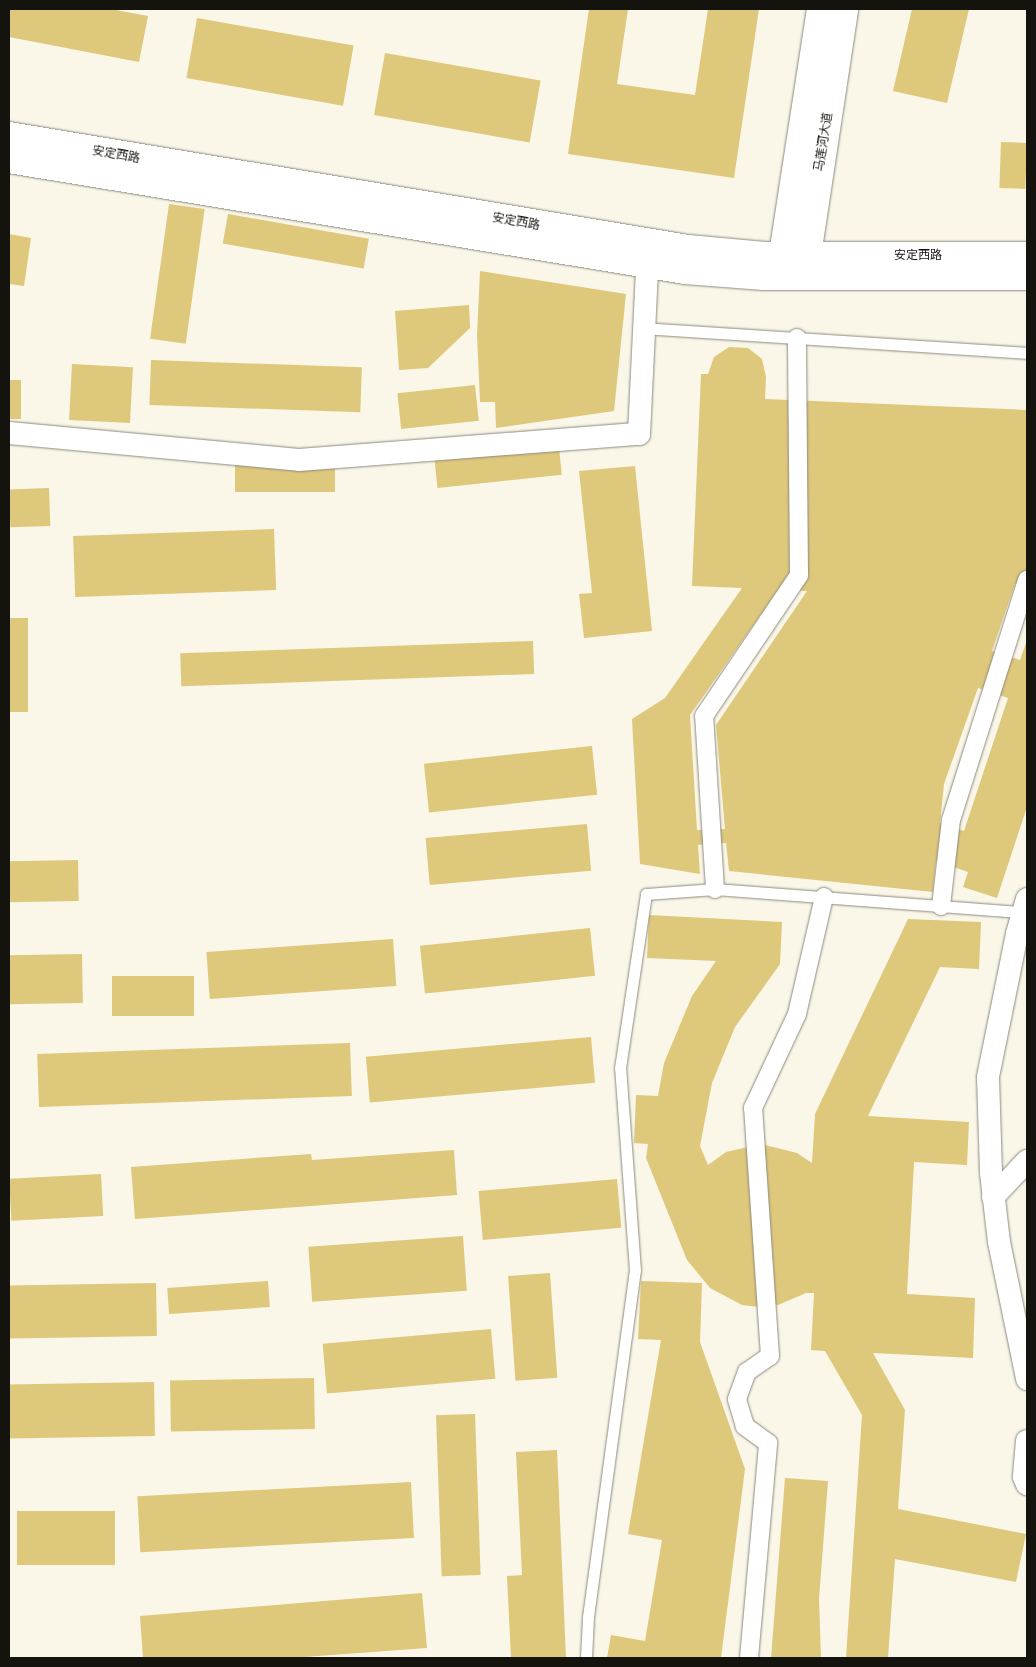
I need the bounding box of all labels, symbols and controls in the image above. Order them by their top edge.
street label: 马莲河大道 [812,111,836,173]
street label: 安定西路 [91,144,141,166]
street label: 安定西路 [491,211,541,233]
street label: 安定西路 [894,249,942,263]

